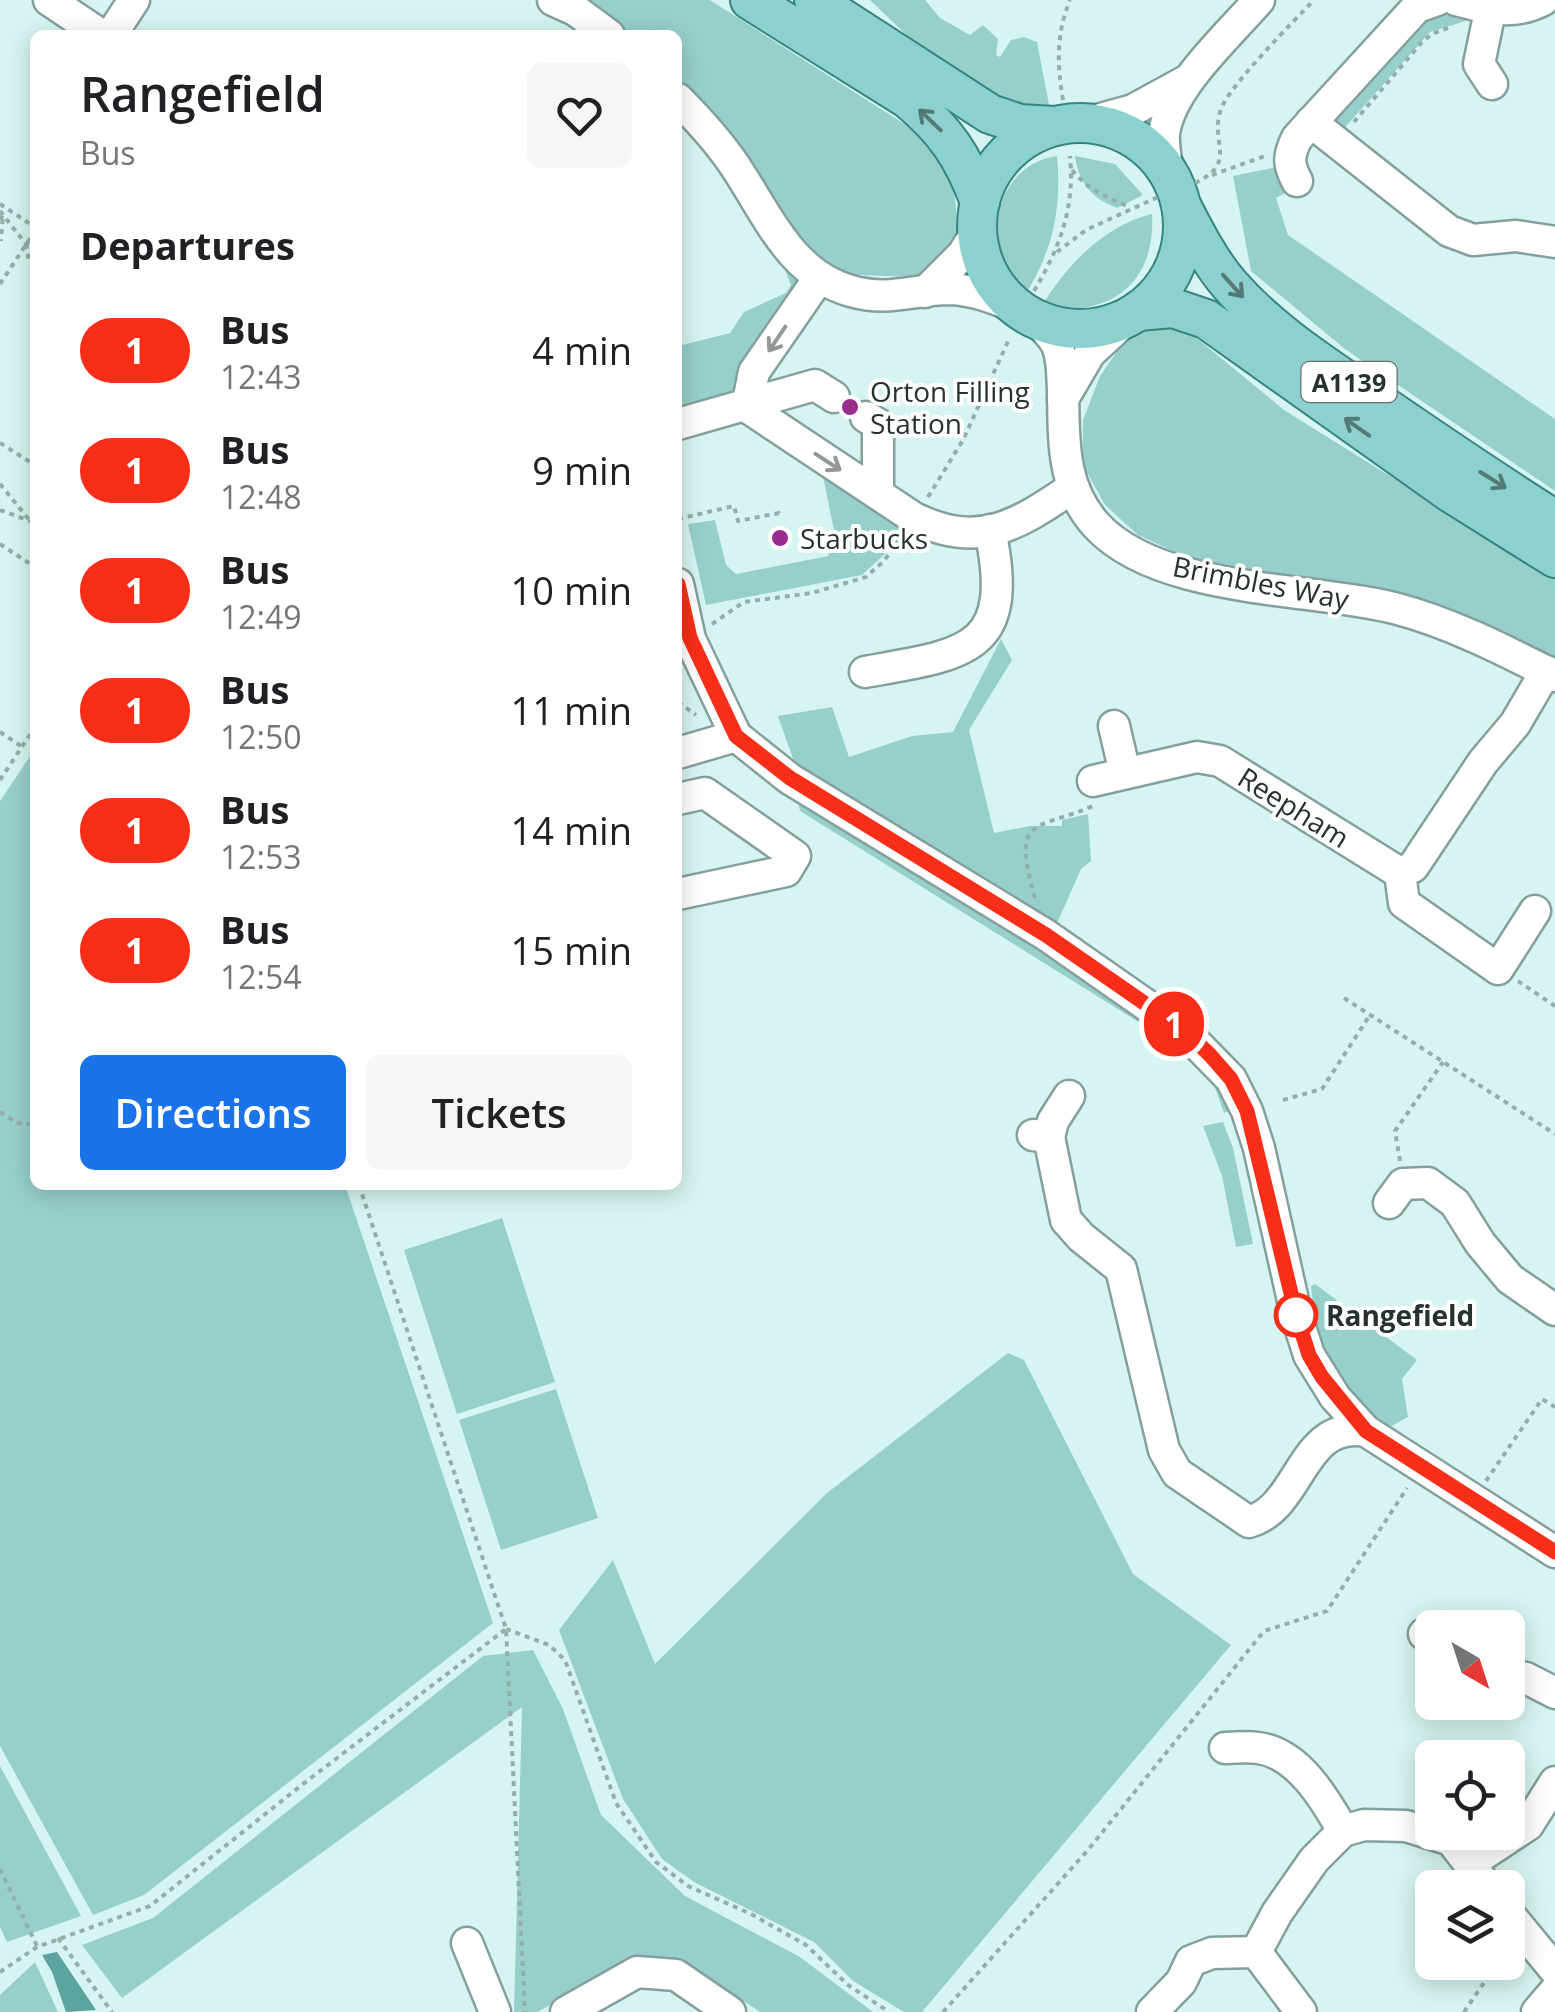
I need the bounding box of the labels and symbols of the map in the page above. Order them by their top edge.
one-way arrow [919,108,943,132]
one-way arrow [1221,273,1244,298]
one-way arrow [767,325,788,353]
road number: A1139 [1302,362,1396,402]
place label: Orton Filling Station [870,372,1030,442]
marker: Orton Filling Station [839,396,861,418]
one-way arrow [1343,417,1371,438]
one-way arrow [813,451,842,472]
one-way arrow [1478,470,1506,491]
place label: Starbucks [800,519,928,557]
marker: Starbucks [769,527,791,549]
street label: Brimbles Way [1170,546,1353,618]
street label: Reepham [1231,758,1357,856]
line badge: 1 [1142,992,1206,1056]
marker: Rangefield [1275,1294,1317,1336]
place label: Rangefield [1326,1296,1474,1334]
north arrow [1415,1610,1525,1720]

